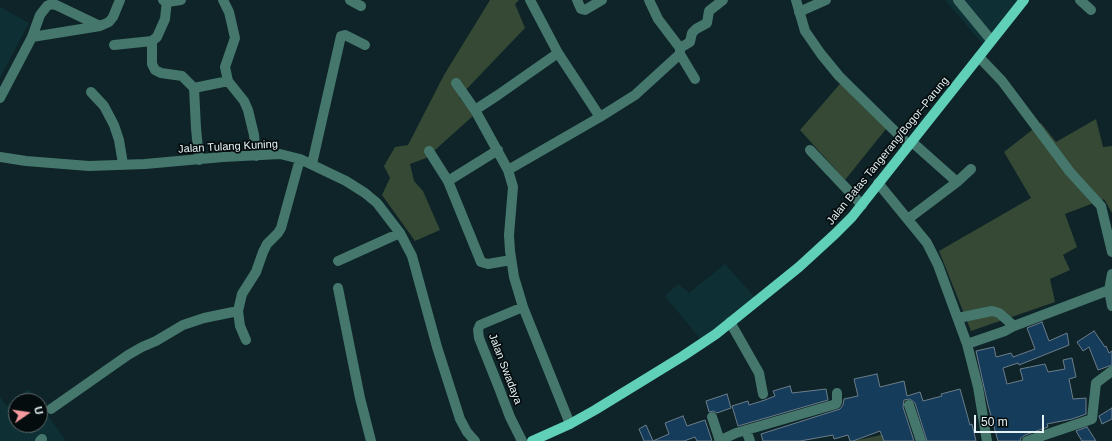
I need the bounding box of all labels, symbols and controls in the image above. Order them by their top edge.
street label: Jalan Batas Tangerang/Bogor–Parung [824,74,952,228]
street label: Jalan Tulang Kuning [178,138,278,156]
street label: Jalan Swadaya [485,332,525,406]
north arrow [8,393,48,433]
text: U [32,405,45,416]
scale bar [976,407,1046,433]
text: 50 m [981,415,1008,429]

